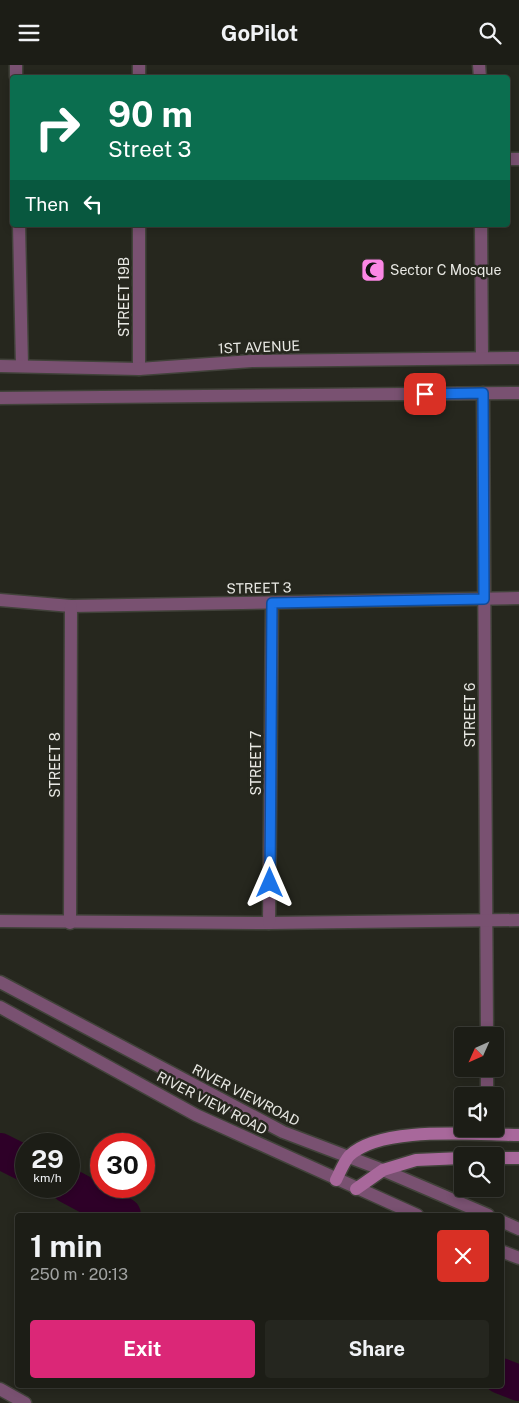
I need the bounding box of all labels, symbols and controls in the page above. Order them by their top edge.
icon: menu [15,19,43,47]
icon: search [476,19,504,47]
text: GoPilot [221,20,298,46]
text: 90 m [108,94,193,135]
icon: right [25,95,90,160]
text: Street 3 [108,136,191,162]
icon: left [79,190,107,218]
text: Then [25,193,69,215]
street label: STREET 19B [116,257,132,337]
mosque icon: Sector C Mosque [360,257,386,283]
place label: Sector C Mosque [390,262,501,278]
street label: 1ST AVENUE [218,338,300,356]
pin [404,373,446,415]
icon: arrive [411,380,439,408]
street label: STREET 3 [226,579,292,597]
street label: STREET 6 [462,682,478,748]
street label: STREET 7 [248,731,264,795]
street label: STREET 8 [47,732,63,798]
position arrow [243,856,295,908]
north arrow [454,1027,504,1077]
map controls [454,1027,504,1197]
street label: RIVER VIEWROAD [190,1061,302,1129]
street label: RIVER VIEW ROAD [154,1068,270,1138]
button: sound [454,1087,504,1137]
speed limit sign: 30 [90,1133,155,1198]
text: 29 [31,1144,64,1174]
button: search [454,1147,504,1197]
text: km/h [33,1171,62,1185]
text: 1 min [30,1228,102,1264]
button: close [437,1230,489,1282]
text: 250 m · 20:13 [30,1265,128,1284]
button: Exit [30,1320,255,1378]
button: Share [265,1320,489,1378]

